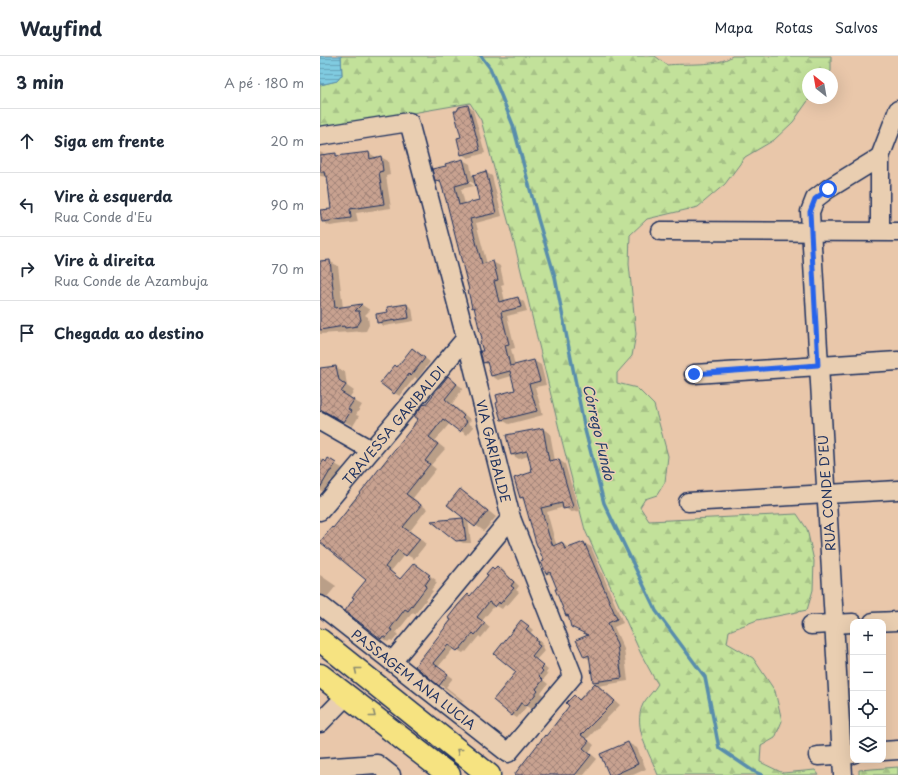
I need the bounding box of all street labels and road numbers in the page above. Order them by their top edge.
street label: TRAVESSA GARIBALDI [337,361,449,488]
street label: VIA GARIBALDE [472,398,516,505]
street label: RUA CONDE D'EU [812,434,840,552]
street label: PASSAGEM ANA LUCIA [348,624,480,734]

